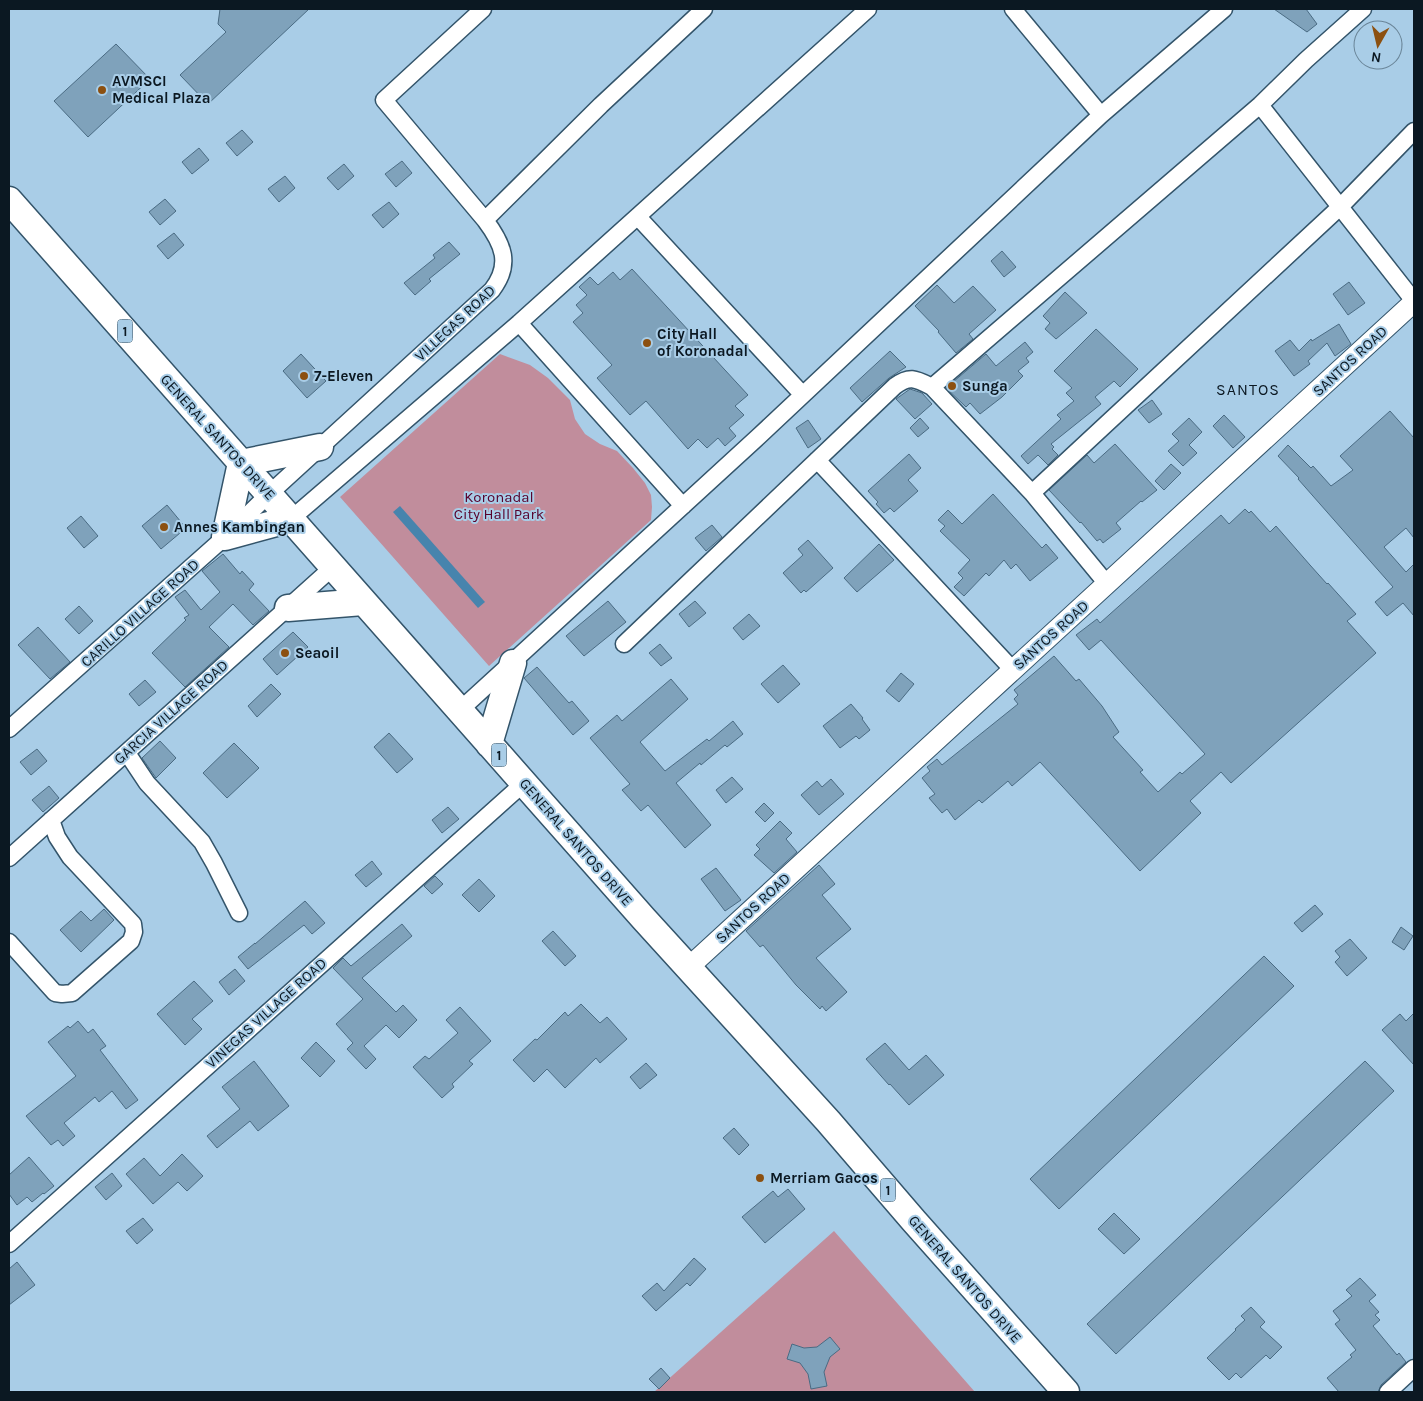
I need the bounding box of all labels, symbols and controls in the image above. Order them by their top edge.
north arrow [1353,20,1403,70]
text: N [1370,48,1382,66]
place label: AVMSCI Medical Plaza [112,72,211,107]
marker: AVMSCI Medical Plaza [96,84,108,96]
street label: VILLEGAS ROAD [411,281,499,365]
road number: 1 [118,320,132,342]
street label: SANTOS ROAD [1309,322,1391,400]
place label: City Hall of Koronadal [657,325,748,360]
marker: City Hall of Koronadal [641,337,653,349]
place label: 7-Eleven [314,367,373,385]
street label: GENERAL SANTOS DRIVE [157,370,279,504]
marker: 7-Eleven [298,370,310,382]
place label: Sunga [962,377,1008,395]
marker: Sunga [946,380,958,392]
district label: SANTOS [1216,380,1280,399]
park label: Koronadal City Hall Park [454,488,544,523]
place label: Annes Kambingan [174,518,305,536]
marker: Annes Kambingan [158,521,170,533]
street label: CARILLO VILLAGE ROAD [77,555,203,671]
street label: SANTOS ROAD [1010,596,1092,674]
place label: Seaoil [295,644,339,662]
marker: Seaoil [279,647,291,659]
street label: GARCIA VILLAGE ROAD [110,656,232,768]
road number: 1 [492,744,506,766]
street label: GENERAL SANTOS DRIVE [516,775,636,909]
street label: SANTOS ROAD [712,869,794,947]
street label: VINEGAS VILLAGE ROAD [202,954,330,1072]
place label: Merriam Gacos [770,1169,878,1187]
marker: Merriam Gacos [754,1172,766,1184]
road number: 1 [880,1178,896,1202]
street label: GENERAL SANTOS DRIVE [905,1212,1025,1346]

